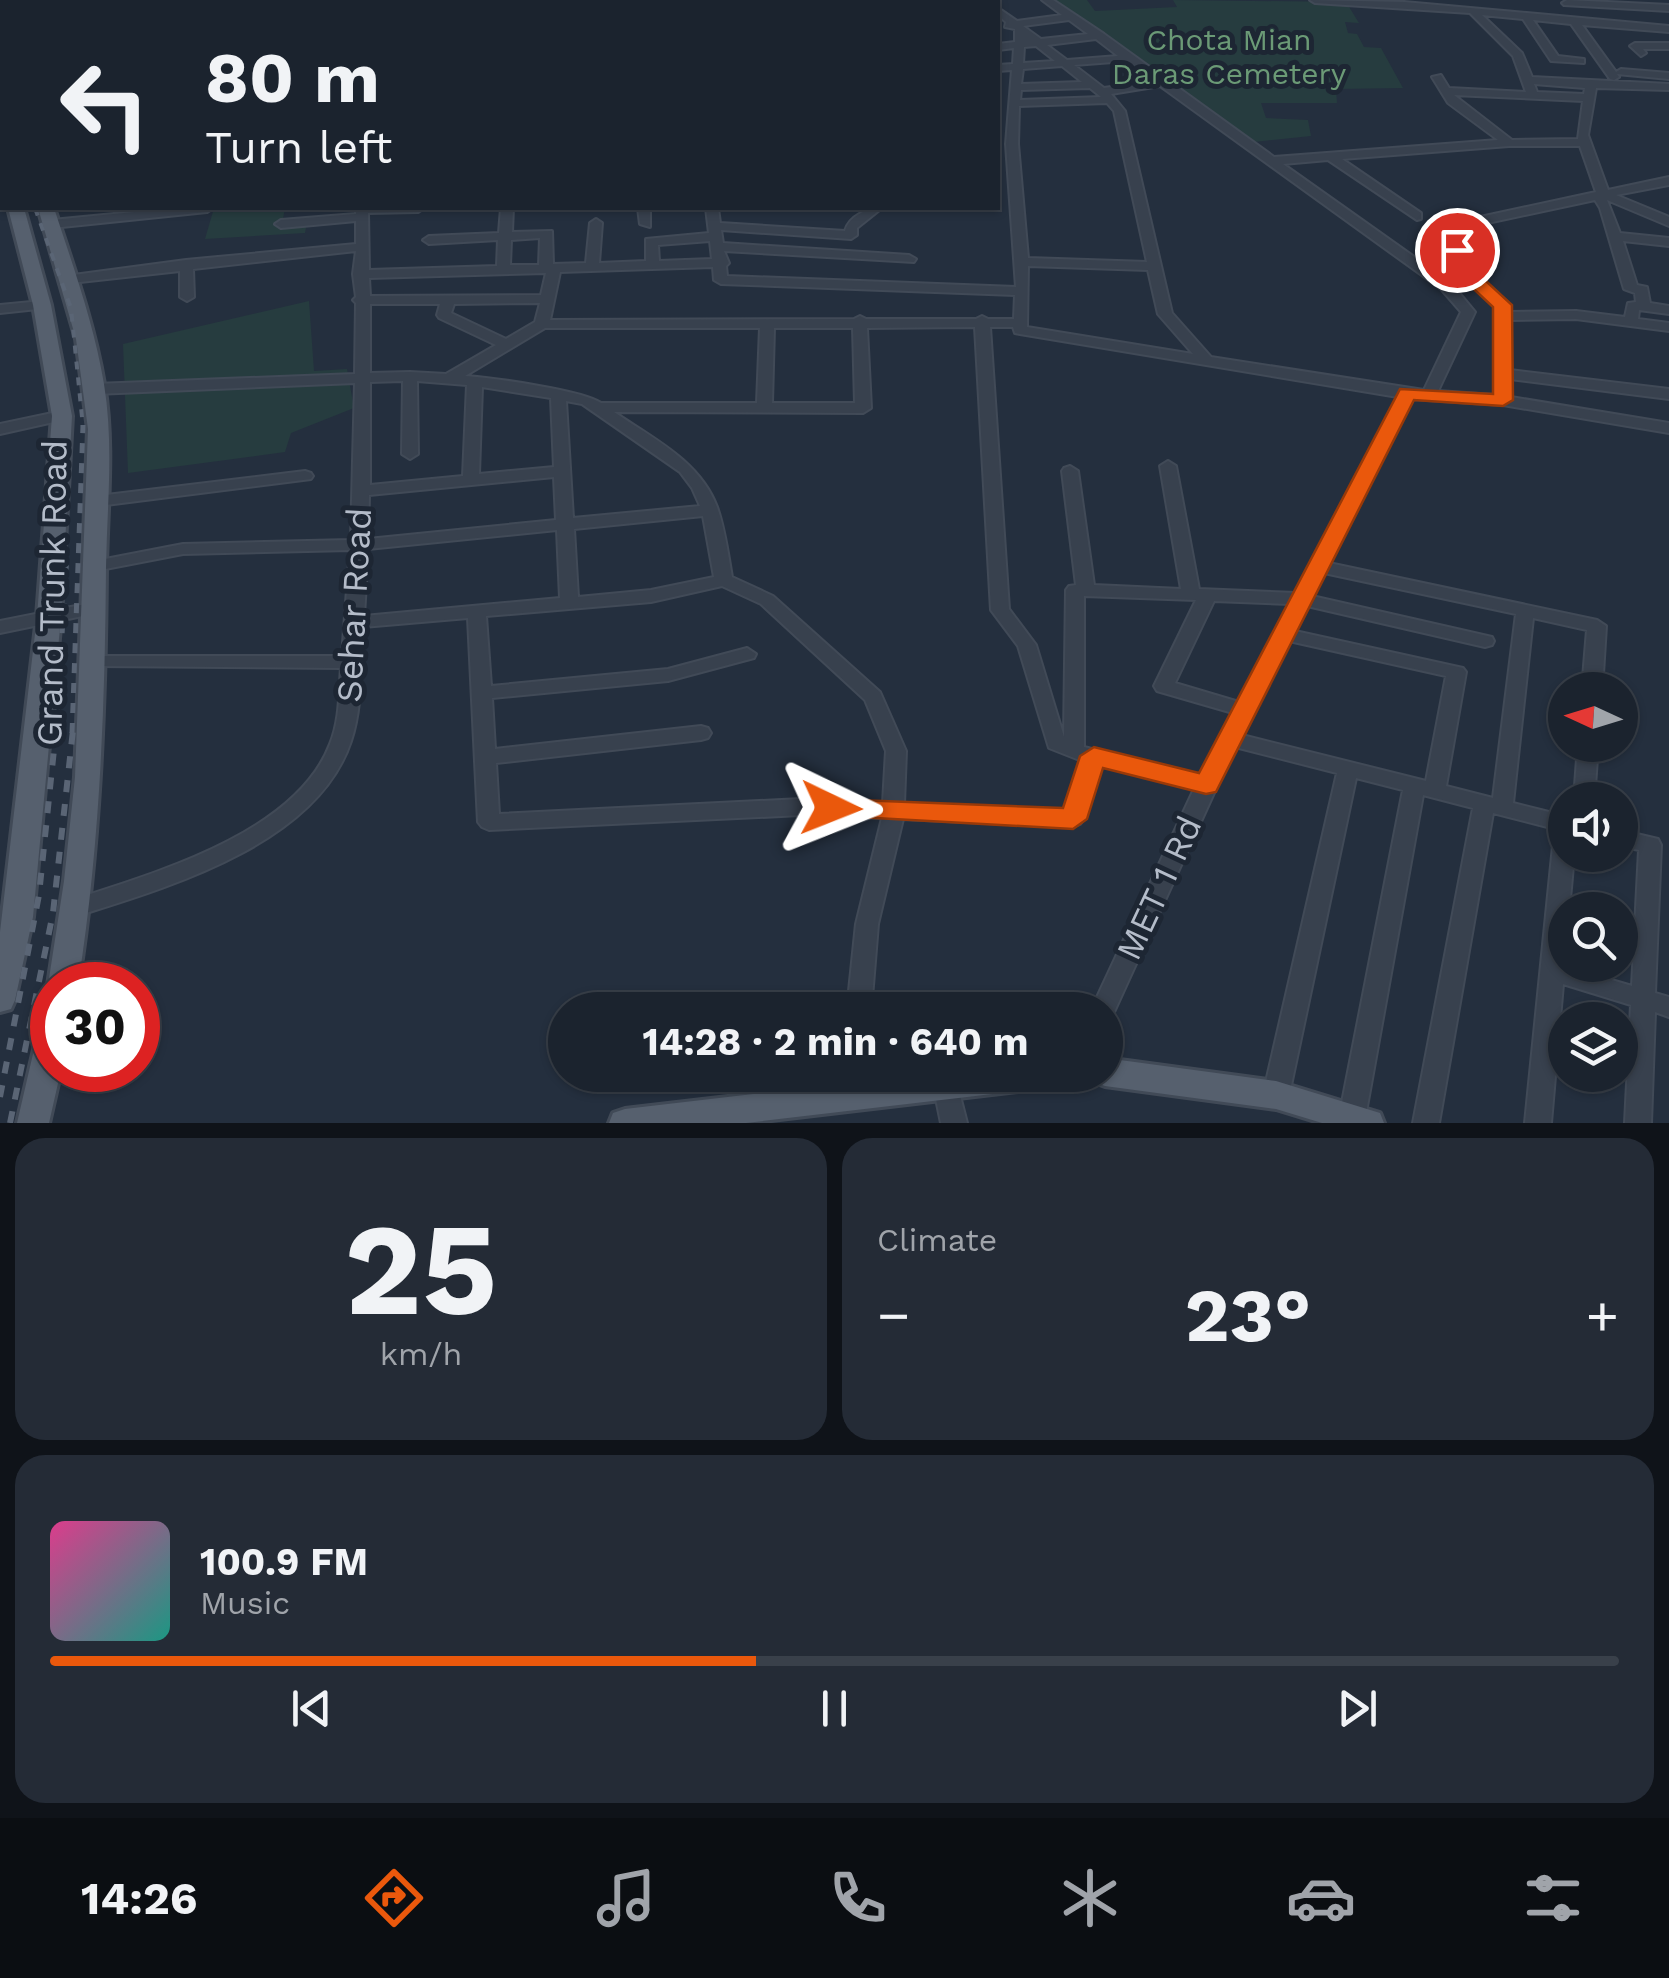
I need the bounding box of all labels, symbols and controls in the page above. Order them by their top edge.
park label: Chota Mian Daras Cemetery [1112,22,1347,91]
text: 80 m [205,37,380,119]
icon: left [40,40,170,170]
text: Turn left [205,121,392,174]
pin [1415,208,1500,293]
icon: arrive [1430,223,1485,278]
street label: Grand Trunk Road [28,440,76,746]
street label: Sehar Road [328,507,380,703]
north arrow [1548,672,1638,762]
map controls [1548,672,1638,1092]
position arrow [779,756,883,860]
button: sound [1548,782,1638,872]
street label: MET 1 Rd [1107,809,1211,967]
button: search [1548,892,1638,982]
speed limit sign: 30 [30,962,160,1092]
button: layers [1548,1002,1638,1092]
text: 14:28 · 2 min · 640 m [642,1020,1029,1064]
text: 25 [344,1193,498,1346]
text: Climate [877,1221,997,1259]
text: 23° [1185,1271,1311,1359]
text: − [877,1283,910,1347]
text: + [1586,1283,1619,1347]
text: km/h [380,1335,462,1373]
text: 100.9 FM [200,1540,368,1584]
text: Music [200,1584,290,1622]
icon: previous [284,1681,339,1736]
icon: pause [807,1681,862,1736]
icon: next [1330,1681,1385,1736]
icon: directions [359,1863,429,1933]
icon: music [591,1863,661,1933]
icon: phone [823,1863,893,1933]
icon: climate [1055,1863,1125,1933]
icon: car [1286,1863,1356,1933]
icon: filters [1518,1863,1588,1933]
text: 14:26 [81,1872,197,1925]

